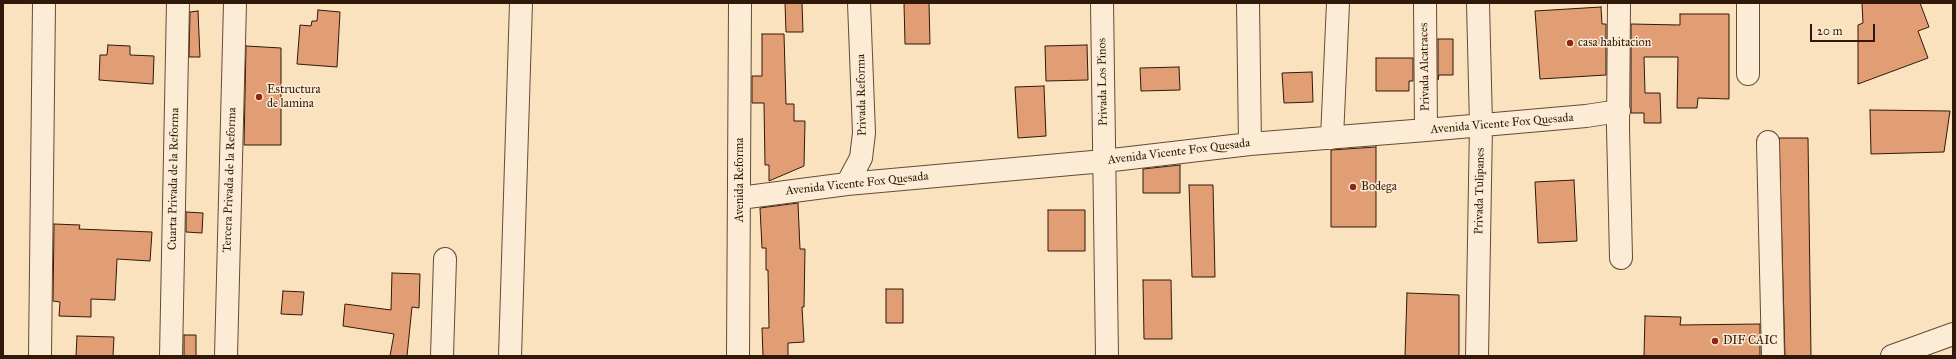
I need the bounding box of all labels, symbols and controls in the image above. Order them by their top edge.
scale bar [1812,16,1877,42]
street label: Privada Alcatraces [1417,23,1433,111]
text: 20 m [1817,24,1843,38]
place label: casa habitacion [1578,36,1651,50]
street label: Privada Los Pinos [1095,38,1111,126]
marker: casa habitacion [1565,38,1575,48]
street label: Privada Reforma [854,54,870,136]
place label: Estructura de lamina [267,83,320,111]
marker: Estructura de lamina [254,92,264,102]
street label: Tercera Privada de la Reforma [220,107,240,253]
street label: Cuarta Privada de la Reforma [166,108,182,250]
street label: Avenida Vicente Fox Quesada [1430,111,1574,137]
street label: Avenida Vicente Fox Quesada [1107,136,1251,168]
street label: Avenida Reforma [733,138,747,222]
street label: Privada Tulipanes [1472,147,1488,235]
street label: Avenida Vicente Fox Quesada [785,169,929,199]
place label: Bodega [1361,180,1397,194]
marker: Bodega [1348,182,1358,192]
place label: DIF CAIC [1723,334,1777,348]
marker: DIF CAIC [1710,336,1720,346]

